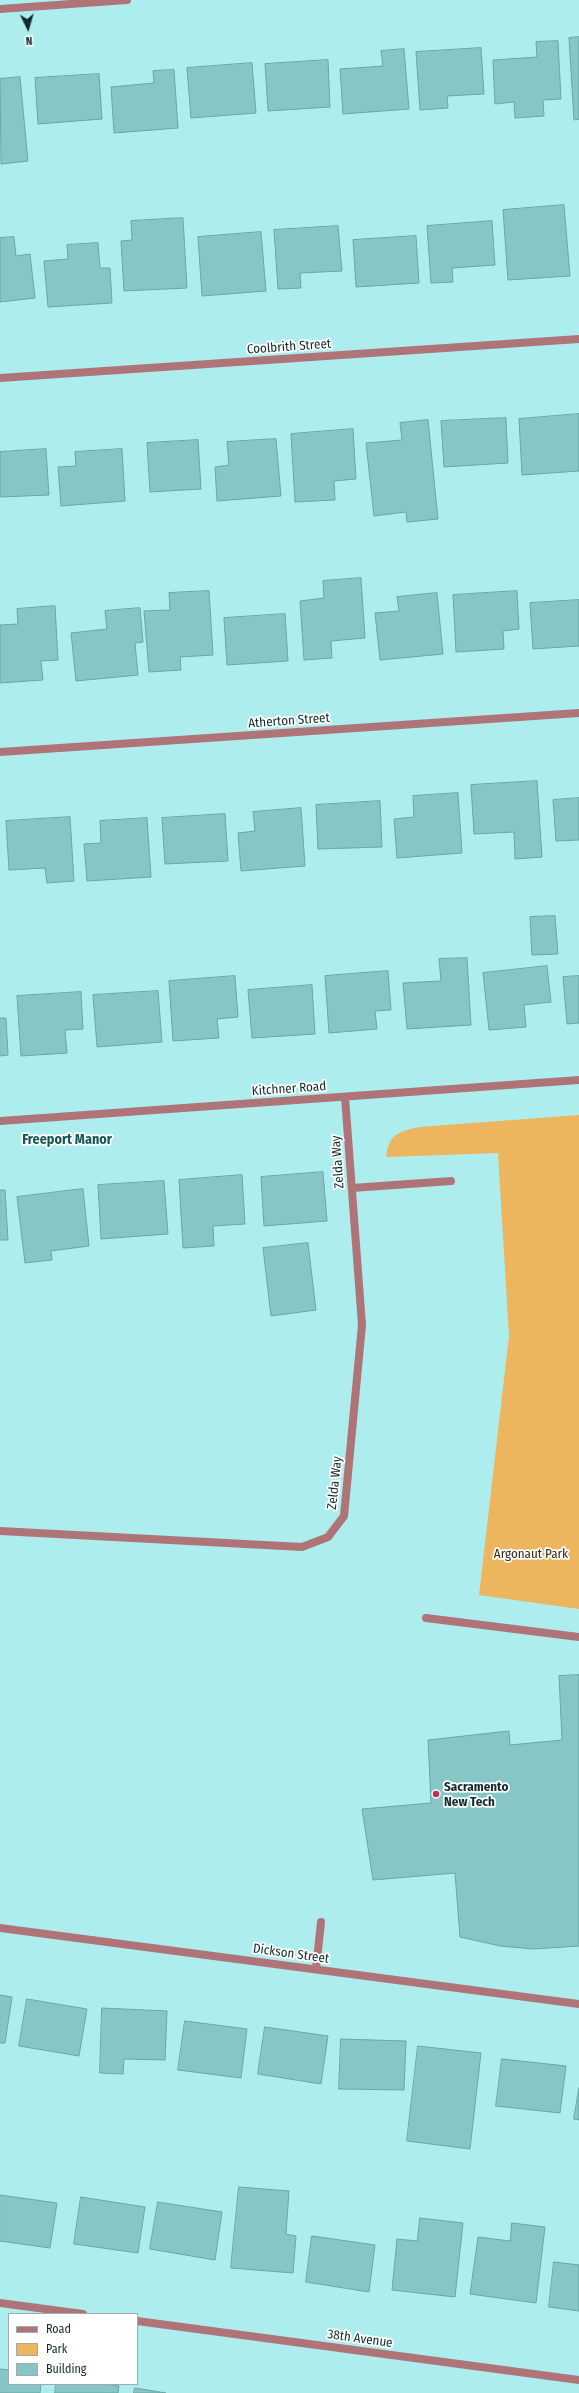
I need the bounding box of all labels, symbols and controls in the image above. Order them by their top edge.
north arrow [8,8,48,48]
text: N [25,34,33,47]
street label: Coolbrith Street [246,336,332,358]
street label: Atherton Street [248,710,330,732]
street label: Kitchner Road [251,1079,327,1099]
district label: Freeport Manor [22,1132,112,1148]
street label: Zelda Way [328,1135,348,1189]
street label: Zelda Way [324,1456,346,1510]
park label: Argonaut Park [494,1546,568,1562]
place label: Sacramento New Tech [444,1779,508,1810]
marker: Sacramento New Tech [431,1789,441,1799]
street label: Dickson Street [252,1941,330,1967]
legend [8,2313,138,2385]
text: Road [46,2322,71,2336]
street label: 38th Avenue [326,2327,394,2351]
text: Park [46,2342,67,2356]
text: Building [46,2362,86,2376]

